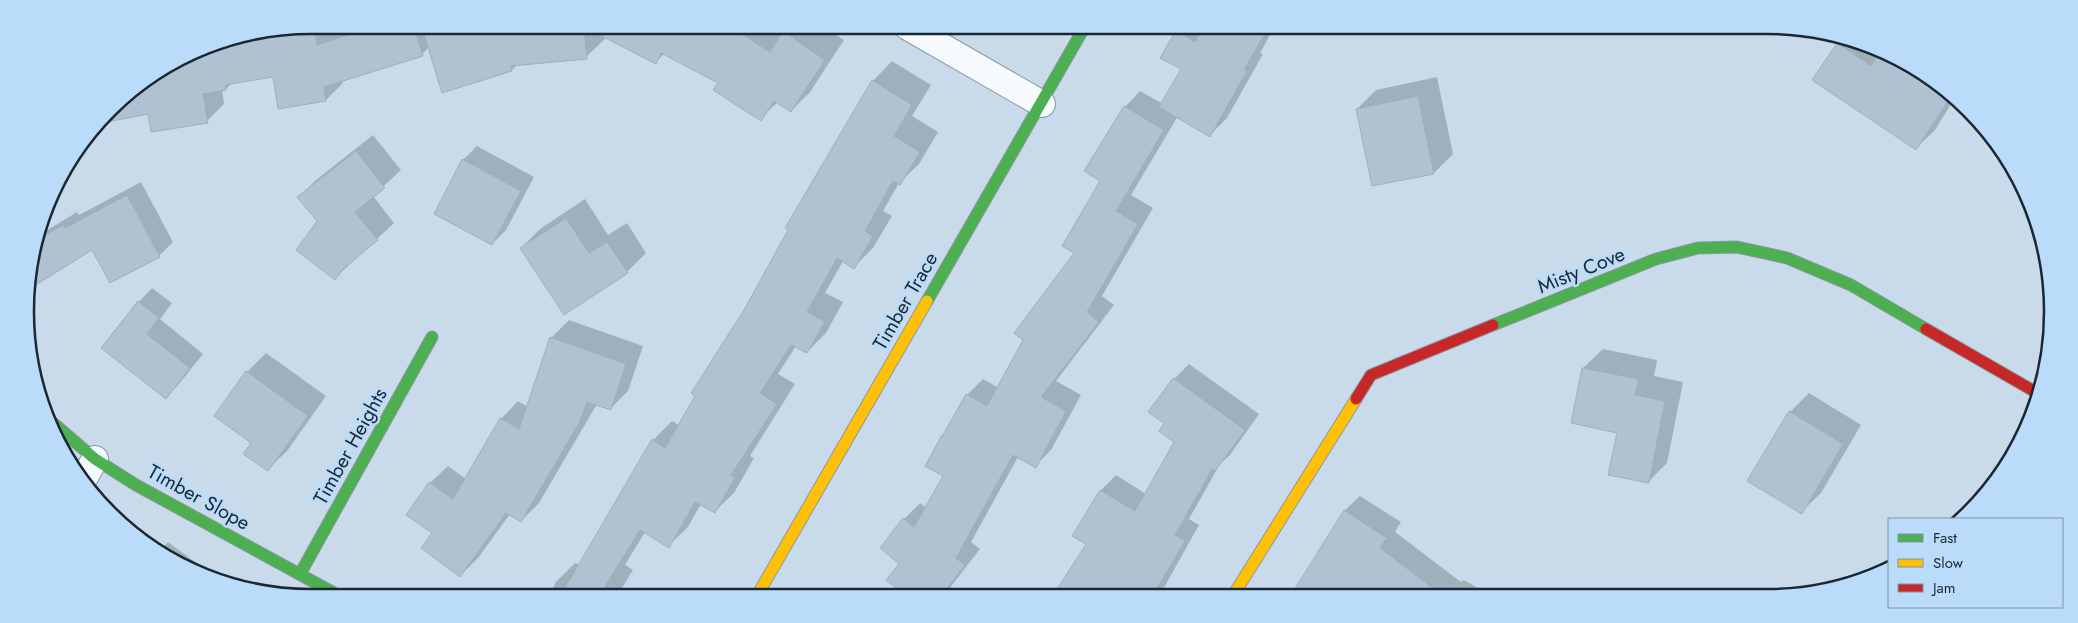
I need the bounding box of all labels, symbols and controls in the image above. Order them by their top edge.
street label: Misty Cove [1533,240,1629,301]
street label: Timber Trace [866,247,945,356]
street label: Timber Heights [306,383,394,510]
street label: Timber Slope [142,457,255,537]
legend [1888,518,2063,608]
text: Fast [1933,527,1957,549]
text: Slow [1933,552,1964,574]
text: Jam [1931,577,1956,599]

